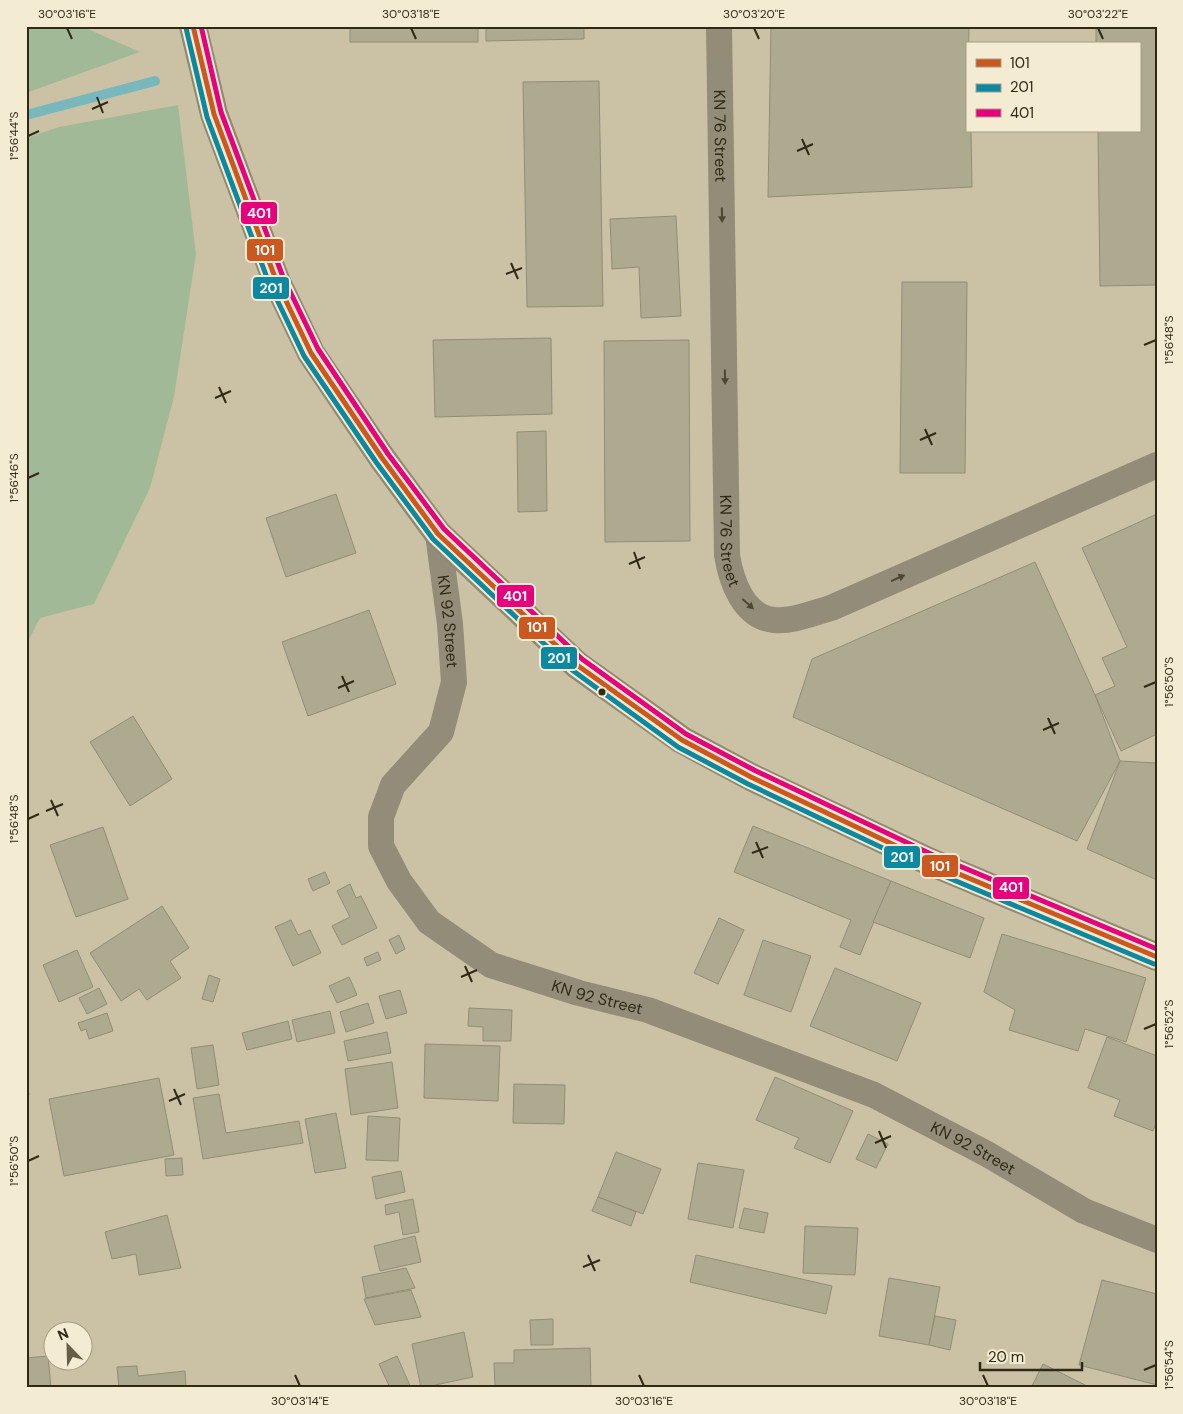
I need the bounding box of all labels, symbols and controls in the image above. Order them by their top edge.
text: 30°03'16"E [38,6,96,22]
text: 30°03'18"E [382,6,440,22]
text: 30°03'20"E [723,6,785,22]
text: 30°03'22"E [1068,6,1129,22]
legend [966,42,1140,132]
text: 101 [1010,53,1030,73]
text: 201 [1010,77,1033,97]
street label: KN 76 Street [709,90,732,182]
text: 401 [1010,103,1034,123]
text: 1°56'44"S [6,111,22,161]
line badge: 401 [240,201,278,225]
text: 401 [247,204,271,222]
one-way arrow [718,207,726,223]
line badge: 101 [246,238,284,262]
text: 101 [255,241,275,259]
line badge: 201 [252,276,290,300]
text: 201 [260,279,282,297]
text: 1°56'48"S [1161,315,1177,365]
one-way arrow [721,370,729,386]
text: 1°56'46"S [6,453,22,503]
street label: KN 76 Street [716,495,745,590]
street label: KN 92 Street [433,574,463,668]
one-way arrow [891,574,905,582]
line badge: 401 [496,584,535,608]
text: 401 [503,587,527,605]
one-way arrow [741,599,754,610]
line badge: 101 [518,616,556,640]
text: 101 [527,618,547,636]
line badge: 201 [540,646,578,670]
text: 201 [548,649,570,667]
text: 1°56'50"S [1161,657,1177,707]
unlabelled marker [597,687,607,697]
text: 1°56'48"S [6,794,22,844]
line badge: 201 [883,845,921,869]
text: 201 [891,848,913,866]
line badge: 101 [921,854,959,878]
text: 101 [930,857,950,875]
line badge: 401 [992,876,1030,900]
text: 401 [999,878,1023,896]
street label: KN 92 Street [549,975,645,1019]
text: 1°56'52"S [1161,1000,1177,1048]
street label: KN 92 Street [927,1116,1019,1179]
text: 1°56'50"S [6,1136,22,1186]
north arrow [42,1322,92,1372]
text: N [55,1324,71,1344]
scale bar [980,1339,1083,1371]
text: 1°56'54"S [1161,1340,1177,1390]
text: 20 m [988,1347,1024,1367]
text: 30°03'14"E [271,1393,329,1409]
text: 30°03'16"E [615,1393,673,1409]
text: 30°03'18"E [959,1393,1017,1409]

